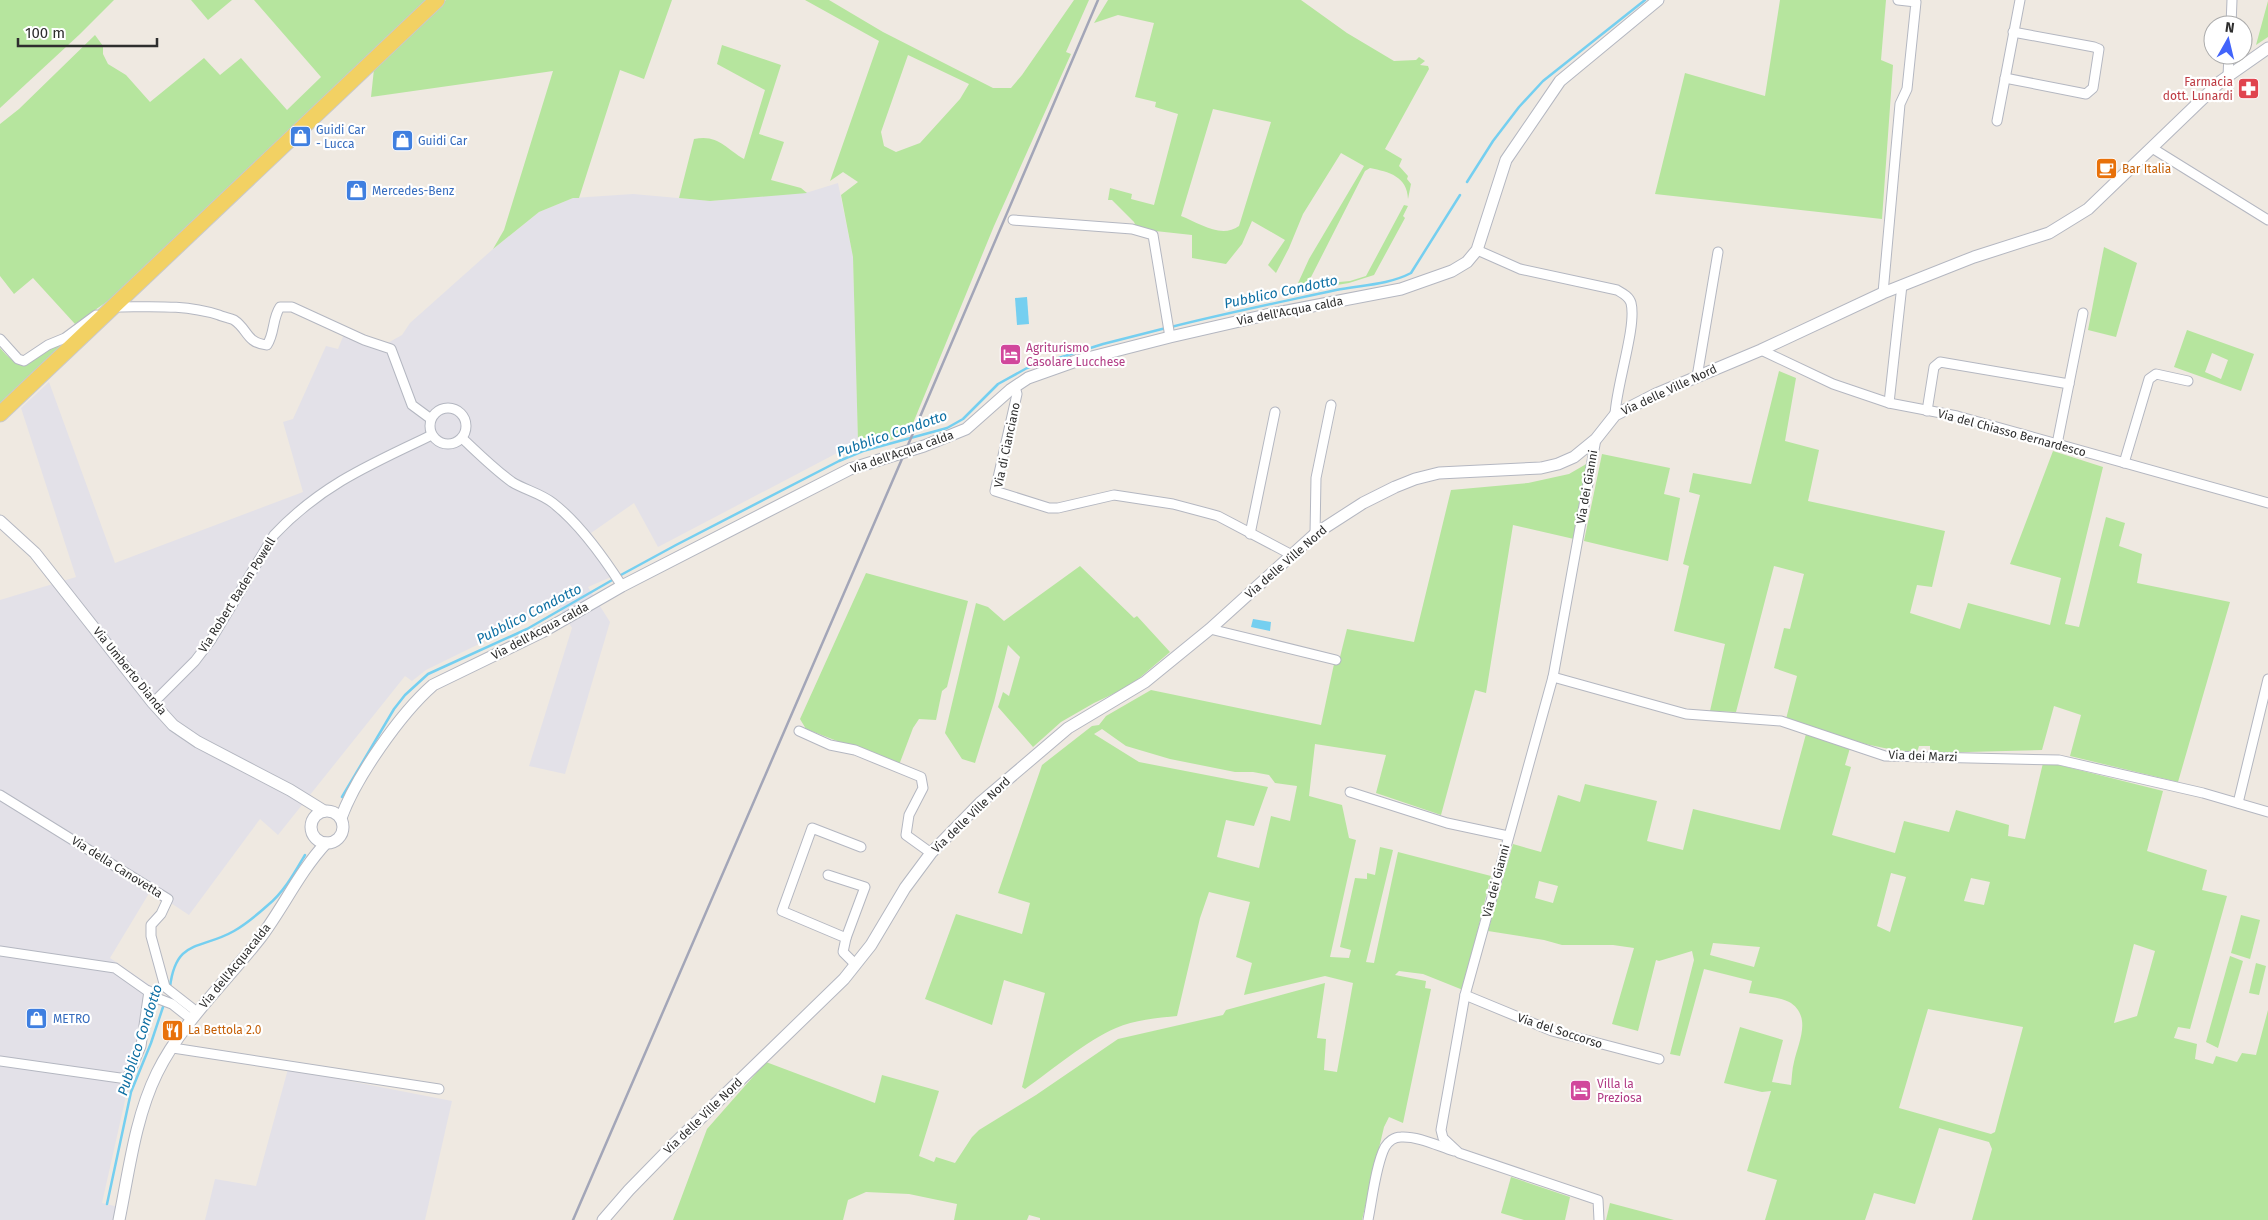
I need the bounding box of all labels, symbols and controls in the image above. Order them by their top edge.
scale bar [18,15,156,47]
north arrow [2203,15,2253,65]
text: N [2224,19,2236,37]
text: 100 m [25,24,65,42]
place label: Farmacia dott. Lunardi [2163,75,2233,103]
pharmacy icon: Farmacia dott. Lunardi [2237,77,2261,101]
place label: Guidi Car - Lucca [316,123,366,151]
shop icon: Guidi Car - Lucca [288,125,312,149]
shop icon: Guidi Car [390,129,414,153]
place label: Guidi Car [418,134,468,148]
cafe icon: Bar Italia [2094,157,2118,181]
place label: Bar Italia [2122,162,2171,176]
shop icon: Mercedes-Benz [344,179,368,203]
place label: Mercedes-Benz [372,184,454,198]
water label: Pubblico Condotto [1223,272,1339,312]
street label: Via dell'Acqua calda [1236,294,1344,328]
place label: Agriturismo Casolare Lucchese [1026,341,1125,369]
hotel icon: Agriturismo Casolare Lucchese [998,343,1022,367]
street label: Via delle Ville Nord [1619,362,1719,418]
street label: Via di Cianciano [991,401,1023,489]
street label: Via del Chiasso Bernardesco [1936,406,2088,460]
water label: Pubblico Condotto [835,407,949,461]
street label: Via dell'Acqua calda [849,428,955,476]
street label: Via dei Gianni [1574,449,1600,525]
street label: Via delle Ville Nord [1242,523,1330,601]
street label: Via Robert Baden Powell [196,534,278,655]
water label: Pubblico Condotto [474,580,584,648]
street label: Via dell'Acqua calda [489,599,591,663]
street label: Via Umberto Dianda [90,624,170,718]
street label: Via dei Marzi [1888,748,1958,764]
street label: Via delle Ville Nord [929,774,1013,856]
street label: Via della Canovetta [69,833,165,901]
street label: Via dei Gianni [1480,843,1512,919]
street label: Via dell'Acquacalda [197,921,273,1011]
water label: Pubblico Condotto [114,982,166,1098]
shop icon: METRO [25,1007,49,1031]
street label: Via del Soccorso [1516,1011,1604,1051]
place label: METRO [53,1012,90,1026]
restaurant icon: La Bettola 2.0 [160,1018,184,1042]
place label: La Bettola 2.0 [188,1023,262,1037]
street label: Via delle Ville Nord [661,1075,745,1157]
place label: Villa la Preziosa [1597,1077,1642,1105]
hotel icon: Villa la Preziosa [1569,1079,1593,1103]

